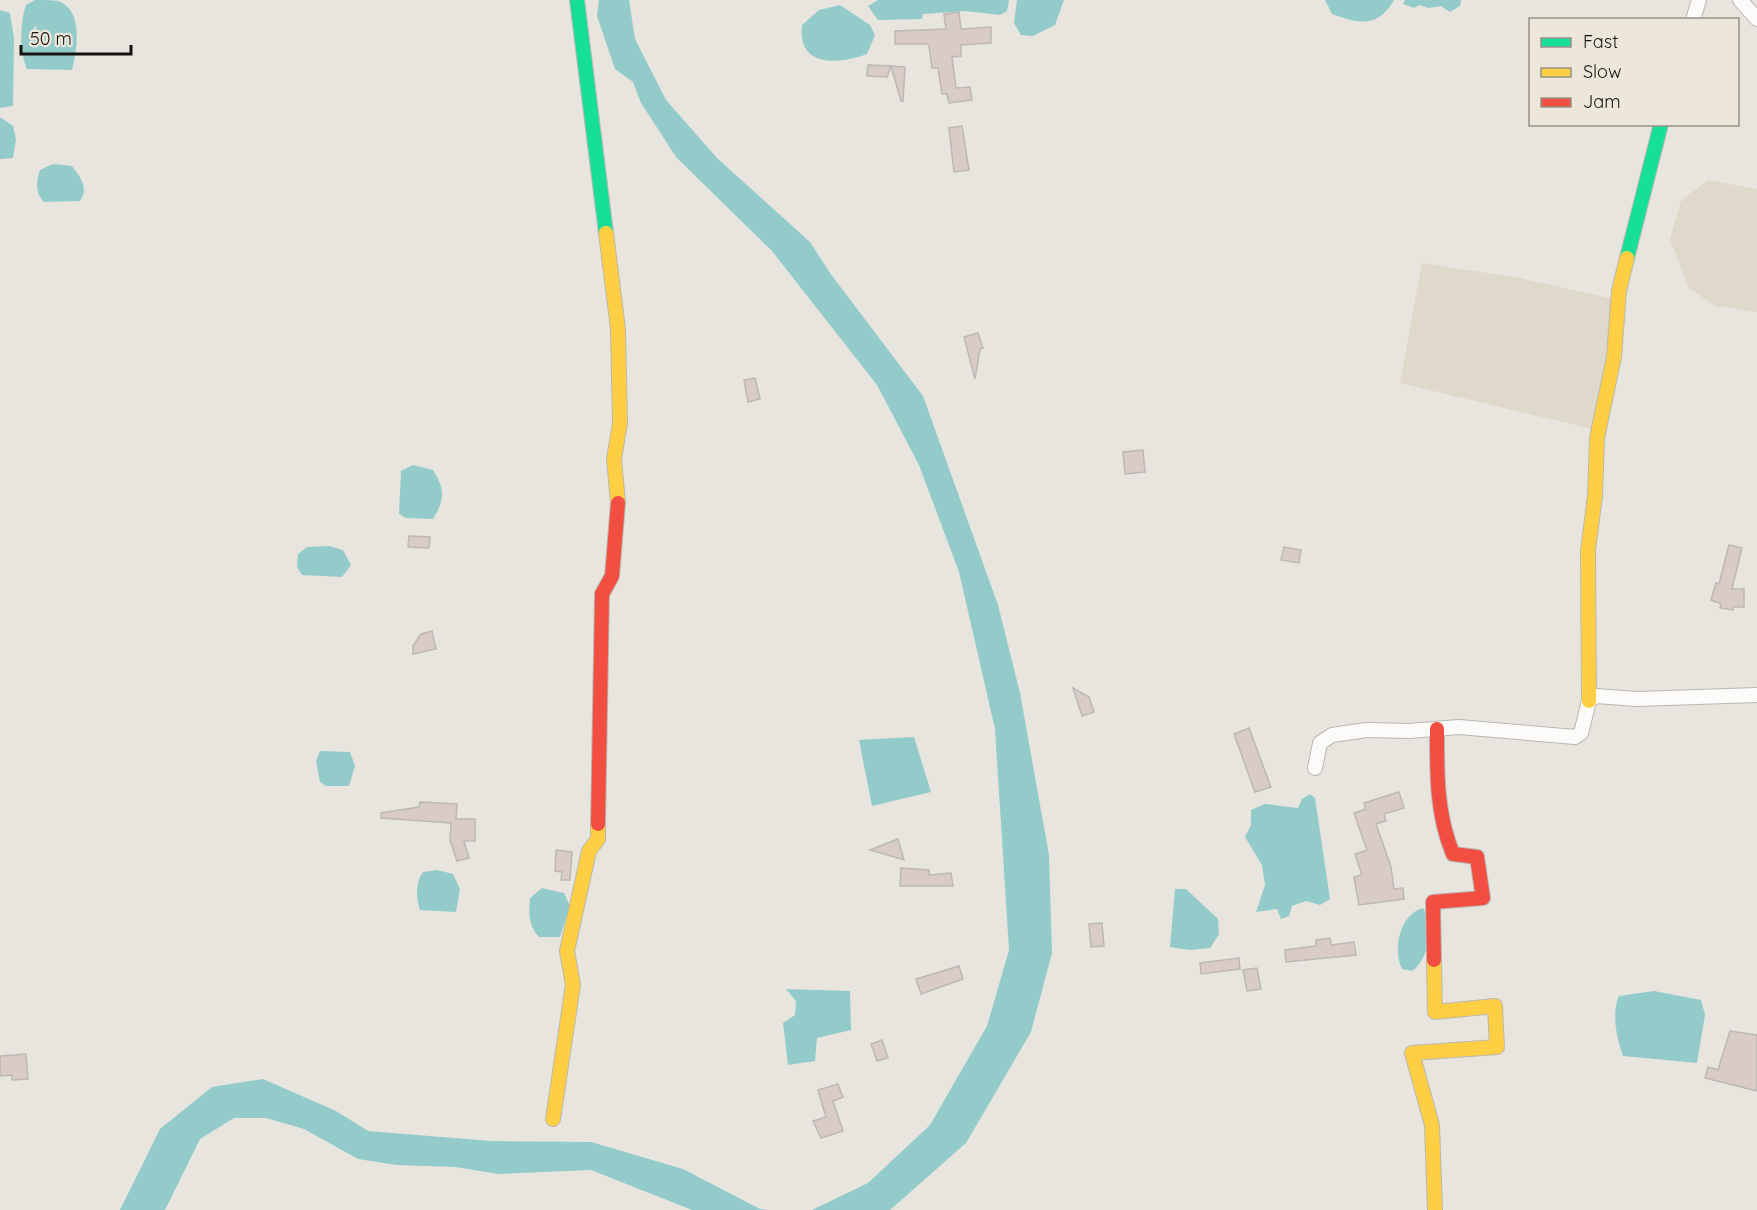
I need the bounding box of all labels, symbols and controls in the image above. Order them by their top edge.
scale bar [21,18,130,56]
legend [1529,18,1739,126]
text: 50 m [30,27,72,50]
text: Fast [1583,30,1618,53]
text: Slow [1583,60,1621,83]
text: Jam [1583,90,1621,113]

